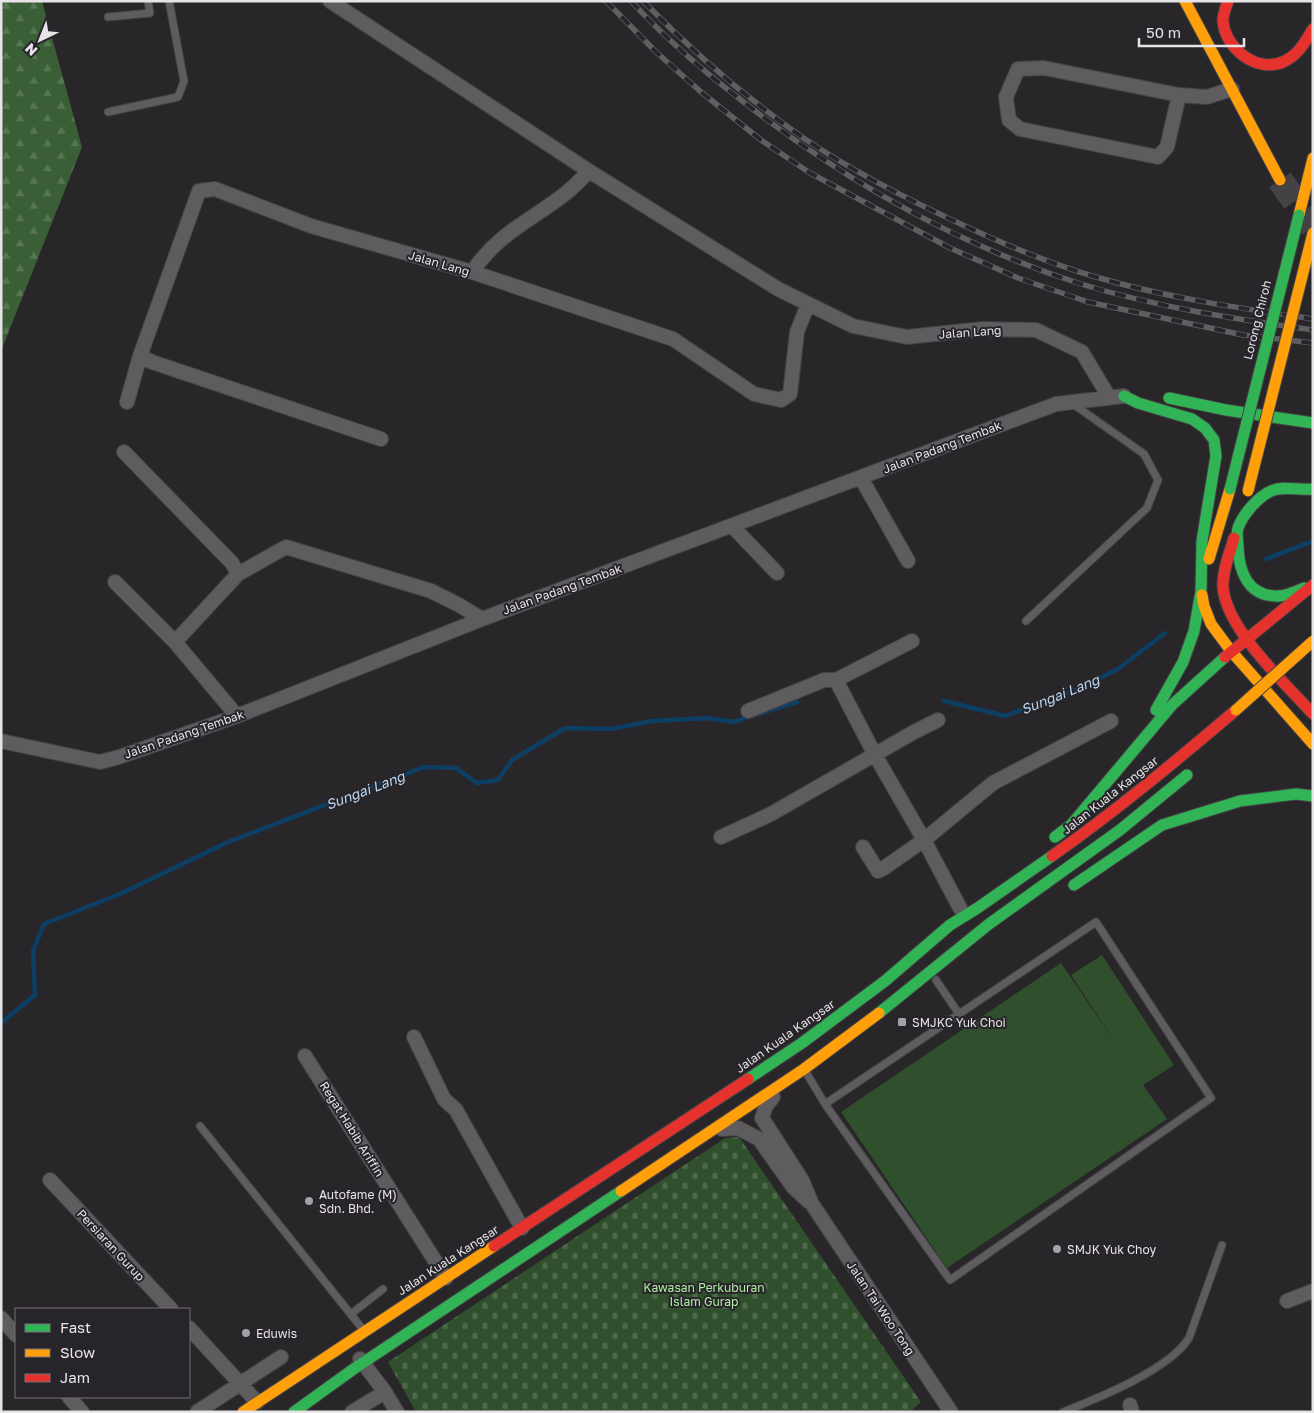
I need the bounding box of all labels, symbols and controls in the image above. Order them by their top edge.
north arrow [15,15,65,65]
scale bar [1139,15,1244,47]
text: 50 m [1146,23,1181,41]
text: N [21,40,40,60]
street label: Jalan Lang [407,247,471,279]
street label: Lorong Chiroh [1240,279,1274,361]
street label: Jalan Lang [938,322,1002,342]
street label: Jalan Padang Tembak [881,417,1004,477]
street label: Jalan Padang Tembak [500,560,624,618]
water label: Sungai Lang [1018,670,1103,717]
street label: Jalan Padang Tembak [122,706,246,762]
street label: Jalan Kuala Kangsar [1059,753,1161,837]
water label: Sungai Lang [323,767,408,813]
street label: Jalan Kuala Kangsar [733,996,838,1076]
place label: SMJKC Yuk Choi [912,1015,1006,1030]
marker: SMJKC Yuk Choi [896,1016,908,1028]
street label: Regat Habib Ariffin [317,1079,387,1179]
place label: Autofame (M) Sdn. Bhd. [319,1187,397,1216]
marker: Autofame (M) Sdn. Bhd. [303,1195,315,1207]
street label: Persiaran Gurup [74,1206,148,1284]
street label: Jalan Kuala Kangsar [395,1221,502,1298]
place label: SMJK Yuk Choy [1067,1242,1156,1257]
marker: SMJK Yuk Choy [1051,1243,1063,1255]
street label: Jalan Tai Woo Tong [844,1258,918,1358]
park label: Kawasan Perkuburan Islam Gurap [643,1280,765,1309]
legend [15,1308,190,1398]
text: Fast [60,1318,91,1336]
place label: Eduwis [256,1326,297,1341]
marker: Eduwis [240,1327,252,1339]
text: Slow [60,1343,95,1361]
text: Jam [60,1368,90,1386]

